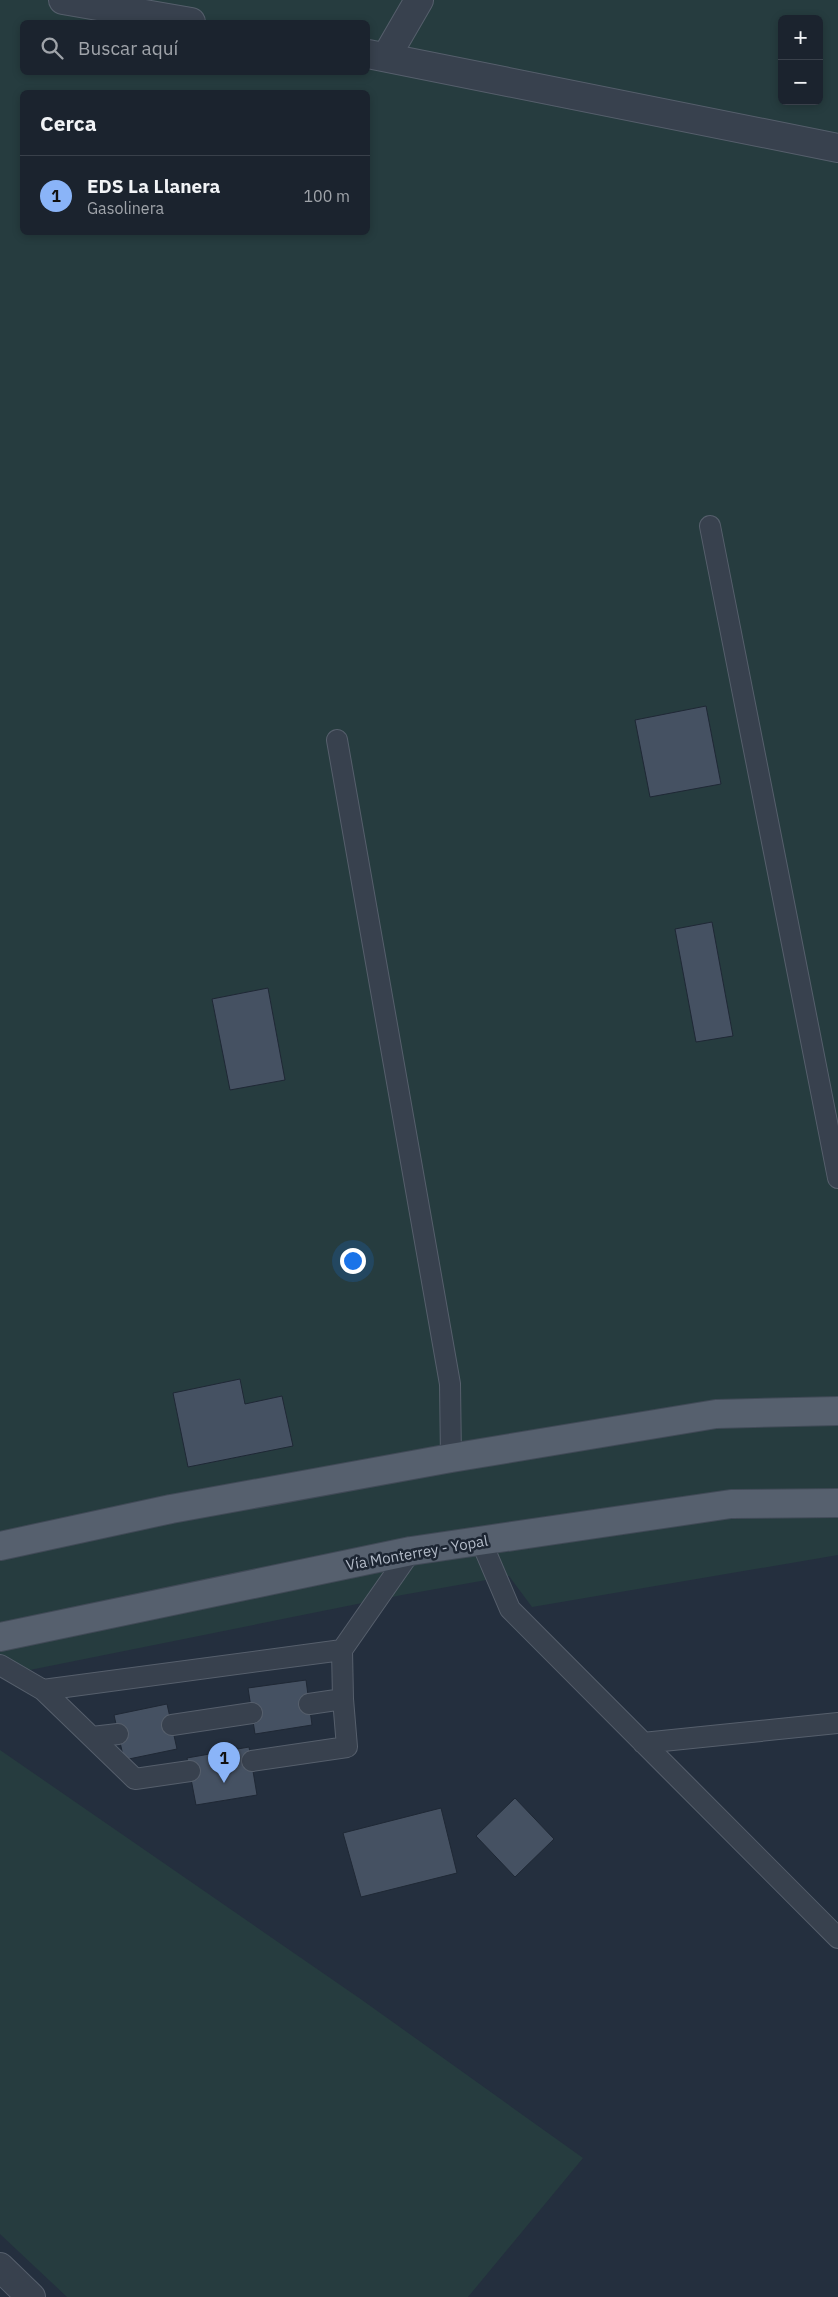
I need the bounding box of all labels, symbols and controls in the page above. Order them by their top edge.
map controls [778,15,823,105]
button: + [778,15,823,60]
search box [20,20,370,75]
icon: search [38,34,66,62]
text: Buscar aquí [78,36,178,60]
button: − [778,60,823,105]
text: Cerca [40,109,97,137]
text: EDS La Llanera [87,174,220,198]
text: 1 [51,186,61,206]
text: 100 m [303,186,350,206]
text: Gasolinera [87,198,164,218]
your location [340,1248,366,1274]
street label: Vía Monterrey - Yopal [344,1531,489,1574]
pin: 1 [208,1742,240,1783]

